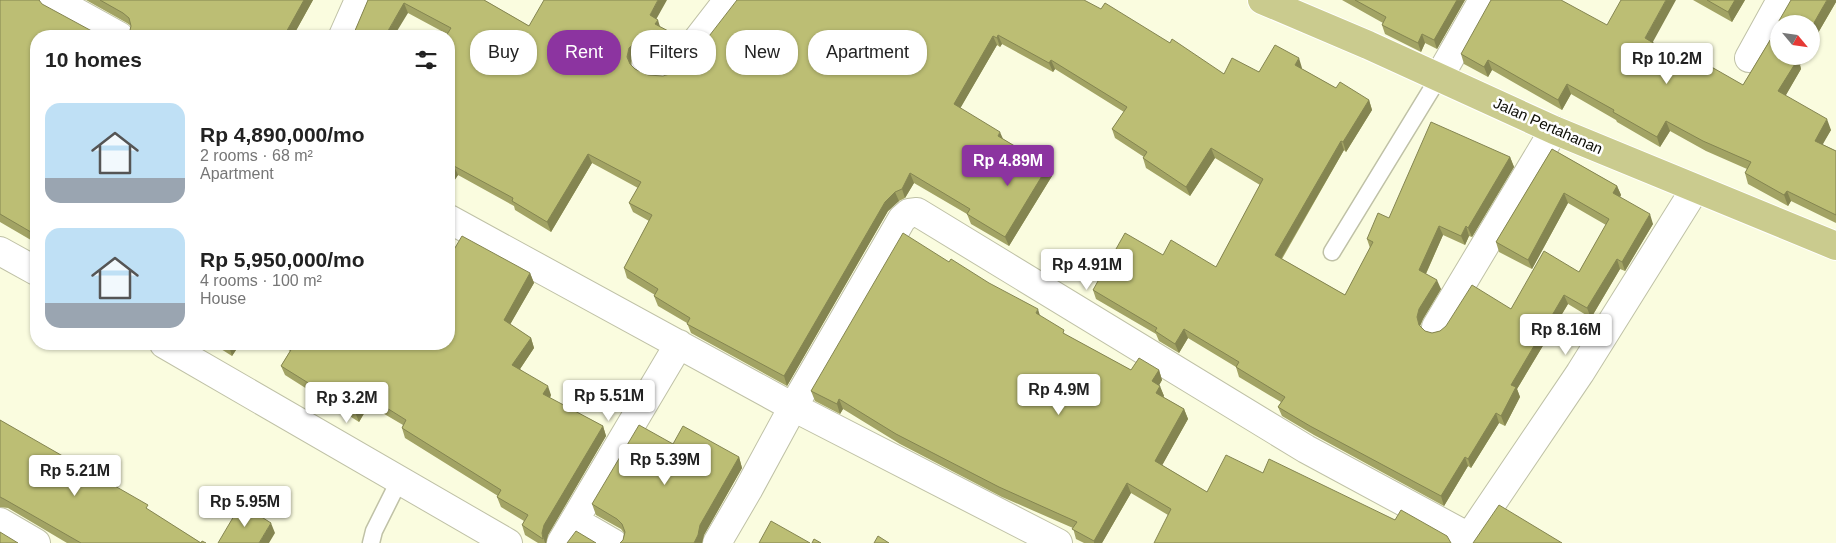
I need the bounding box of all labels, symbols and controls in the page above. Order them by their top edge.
north arrow [1770,15,1820,65]
map controls [1770,15,1820,65]
chip: Buy [470,30,537,75]
chip: Rent [547,30,621,75]
chip: Filters [631,30,716,75]
chip: New [726,30,798,75]
chip: Apartment [808,30,927,75]
pin: Rp 10.2M [1615,42,1719,85]
icon: filters [412,46,440,74]
text: 10 homes [45,48,142,71]
text: Rp 10.2M [1632,50,1702,67]
street label: Jalan Pertahanan [1491,94,1605,157]
icon: home [85,123,145,183]
text: Rp 4,890,000/mo [200,123,365,146]
pin: Rp 4.89M [956,144,1060,187]
text: 2 rooms · 68 m² [200,147,313,164]
text: Rp 4.89M [973,152,1043,169]
text: Apartment [200,165,274,182]
icon: home [85,248,145,308]
text: Rp 5,950,000/mo [200,248,365,271]
pin: Rp 4.91M [1035,248,1139,291]
text: Rp 4.91M [1052,256,1122,273]
text: 4 rooms · 100 m² [200,272,322,289]
text: House [200,290,246,307]
pin: Rp 8.16M [1514,314,1618,356]
text: Rp 8.16M [1531,321,1601,338]
pin: Rp 4.9M [1013,374,1105,416]
pin: Rp 5.51M [557,380,661,422]
text: Rp 4.9M [1028,381,1090,398]
pin: Rp 3.2M [301,382,393,424]
text: Rp 5.51M [574,387,644,404]
text: Rp 3.2M [316,389,378,406]
pin: Rp 5.39M [613,444,717,486]
text: Rp 5.39M [630,451,700,468]
pin: Rp 5.21M [23,454,127,497]
text: Rp 5.21M [40,462,110,479]
pin: Rp 5.95M [193,486,297,528]
text: Rp 5.95M [210,493,280,510]

